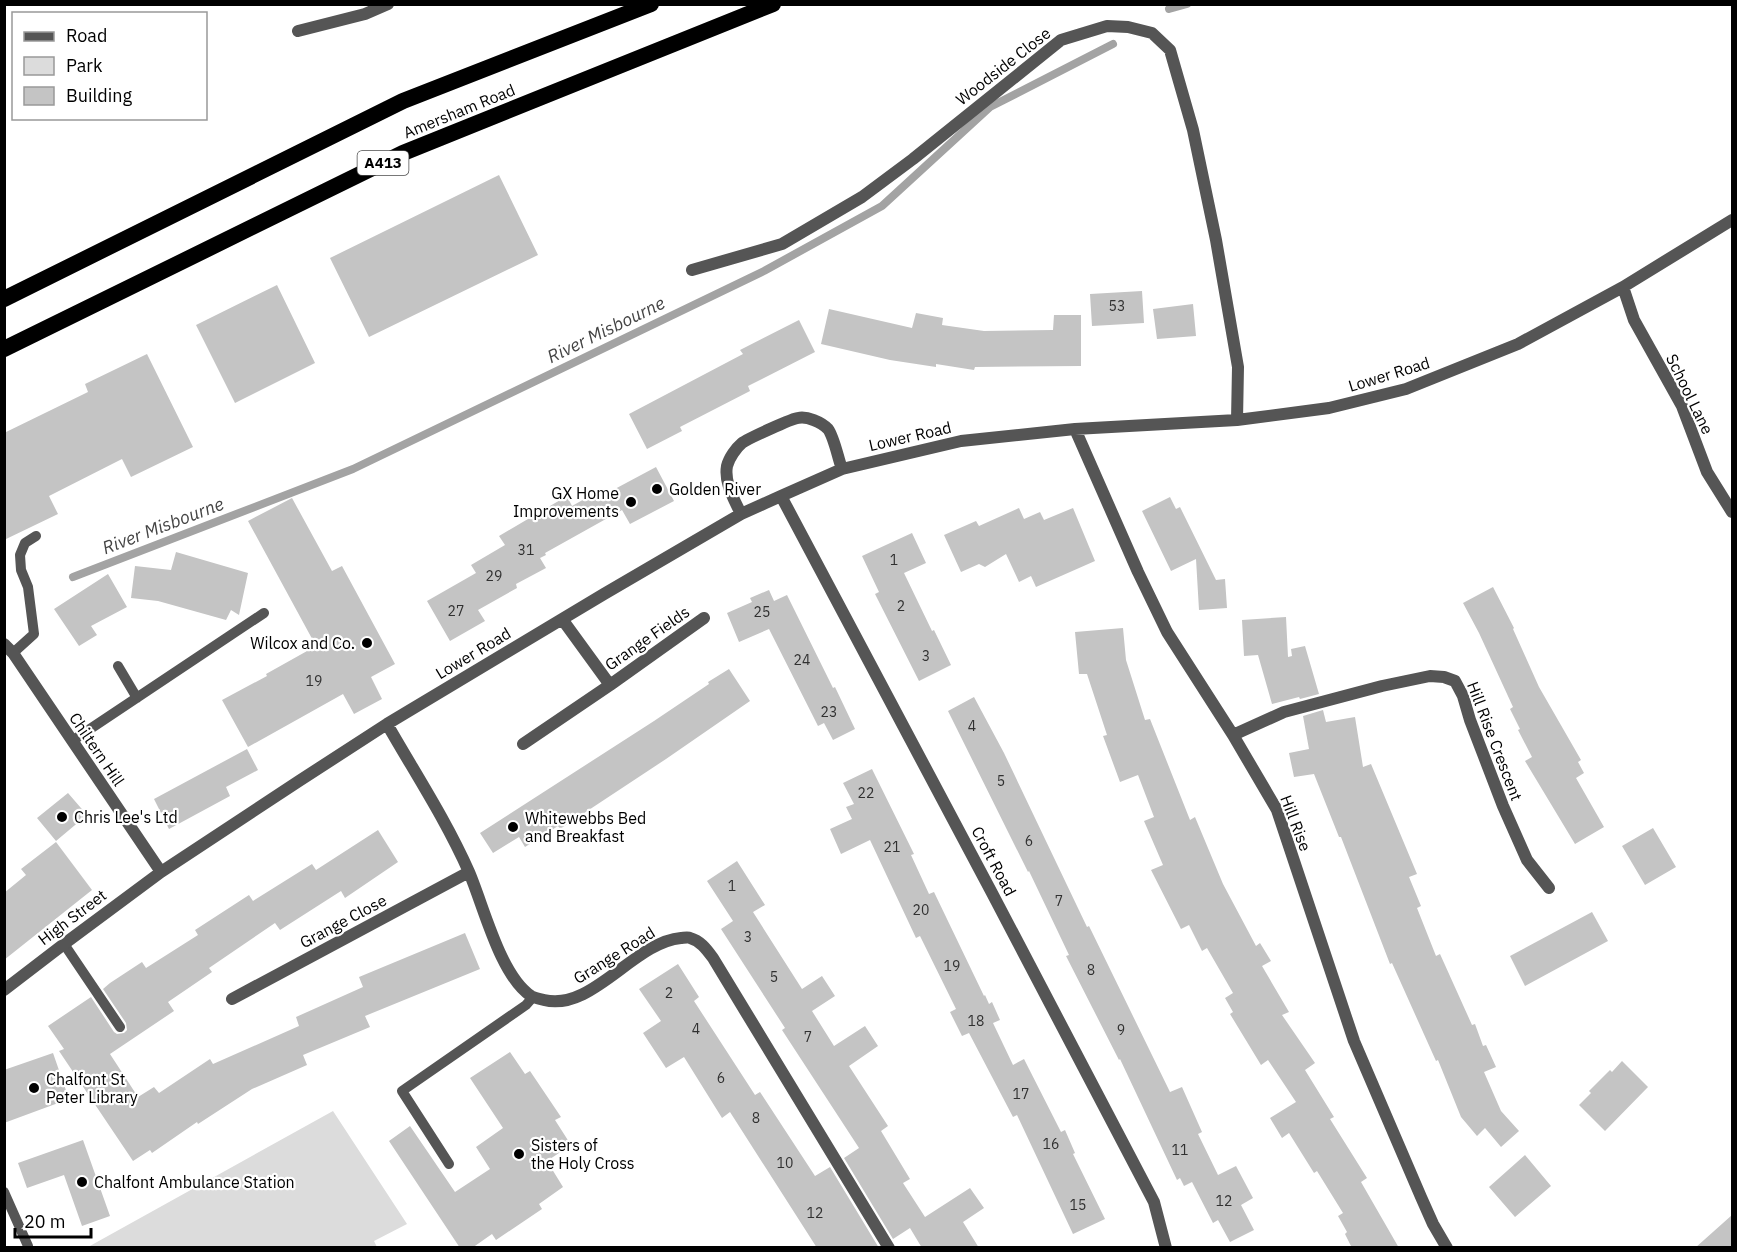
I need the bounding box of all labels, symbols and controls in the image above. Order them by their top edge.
legend [12,12,207,120]
street label: Woodside Close [952,23,1055,109]
text: Road [66,24,107,47]
text: Park [66,54,103,77]
street label: Amersham Road [400,79,518,143]
text: Building [66,84,133,107]
road number: A413 [358,151,409,175]
water label: River Misbourne [543,291,668,368]
house number: 53 [1109,297,1125,315]
street label: School Lane [1662,351,1718,438]
street label: Lower Road [1346,352,1432,396]
street label: Lower Road [867,417,953,455]
place label: Golden River [669,479,761,499]
marker: Golden River [650,482,664,496]
place label: GX Home Improvements [513,483,619,521]
water label: River Misbourne [99,492,227,559]
marker: GX Home Improvements [624,495,638,509]
house number: 31 [518,541,534,559]
house number: 1 [890,551,898,569]
house number: 29 [486,567,502,585]
house number: 2 [897,597,905,615]
house number: 27 [448,602,464,620]
street label: Grange Fields [601,602,693,674]
house number: 25 [754,603,770,621]
street label: Lower Road [432,623,514,683]
place label: Wilcox and Co. [250,633,355,653]
marker: Wilcox and Co. [360,636,374,650]
house number: 3 [922,647,930,665]
house number: 24 [794,651,810,669]
house number: 19 [306,672,322,690]
street label: Hill Rise Crescent [1463,679,1527,803]
house number: 23 [821,703,837,721]
street label: Chiltern Hill [65,708,129,790]
house number: 4 [968,717,976,735]
house number: 5 [997,772,1005,790]
house number: 22 [858,784,874,802]
street label: Hill Rise [1276,792,1316,854]
place label: Chris Lee's Ltd [74,807,178,827]
place label: Whitewebbs Bed and Breakfast [525,808,646,846]
marker: Chris Lee's Ltd [55,810,69,824]
marker: Whitewebbs Bed and Breakfast [506,820,520,834]
street label: Croft Road [967,823,1021,899]
house number: 6 [1025,832,1033,850]
house number: 21 [884,838,900,856]
house number: 1 [728,877,736,895]
street label: High Street [34,885,110,949]
street label: Grange Close [296,890,390,952]
house number: 7 [1055,892,1063,910]
house number: 20 [913,901,929,919]
street label: Grange Road [570,922,658,988]
house number: 3 [744,928,752,946]
house number: 19 [944,957,960,975]
house number: 8 [1087,961,1095,979]
house number: 5 [770,968,778,986]
house number: 2 [665,984,673,1002]
house number: 18 [968,1012,984,1030]
house number: 4 [692,1020,700,1038]
house number: 9 [1117,1021,1125,1039]
house number: 7 [804,1028,812,1046]
place label: Chalfont St Peter Library [46,1069,138,1107]
house number: 6 [717,1069,725,1087]
marker: Chalfont St Peter Library [27,1081,41,1095]
house number: 17 [1013,1085,1029,1103]
house number: 8 [752,1109,760,1127]
place label: Sisters of the Holy Cross [531,1135,635,1173]
house number: 16 [1043,1135,1059,1153]
house number: 11 [1172,1141,1188,1159]
marker: Sisters of the Holy Cross [512,1147,526,1161]
house number: 10 [777,1154,793,1172]
place label: Chalfont Ambulance Station [94,1172,295,1192]
marker: Chalfont Ambulance Station [75,1175,89,1189]
house number: 12 [1216,1192,1232,1210]
house number: 15 [1070,1196,1086,1214]
scale bar [15,1201,92,1239]
house number: 12 [807,1204,823,1222]
text: 20 m [24,1210,66,1233]

